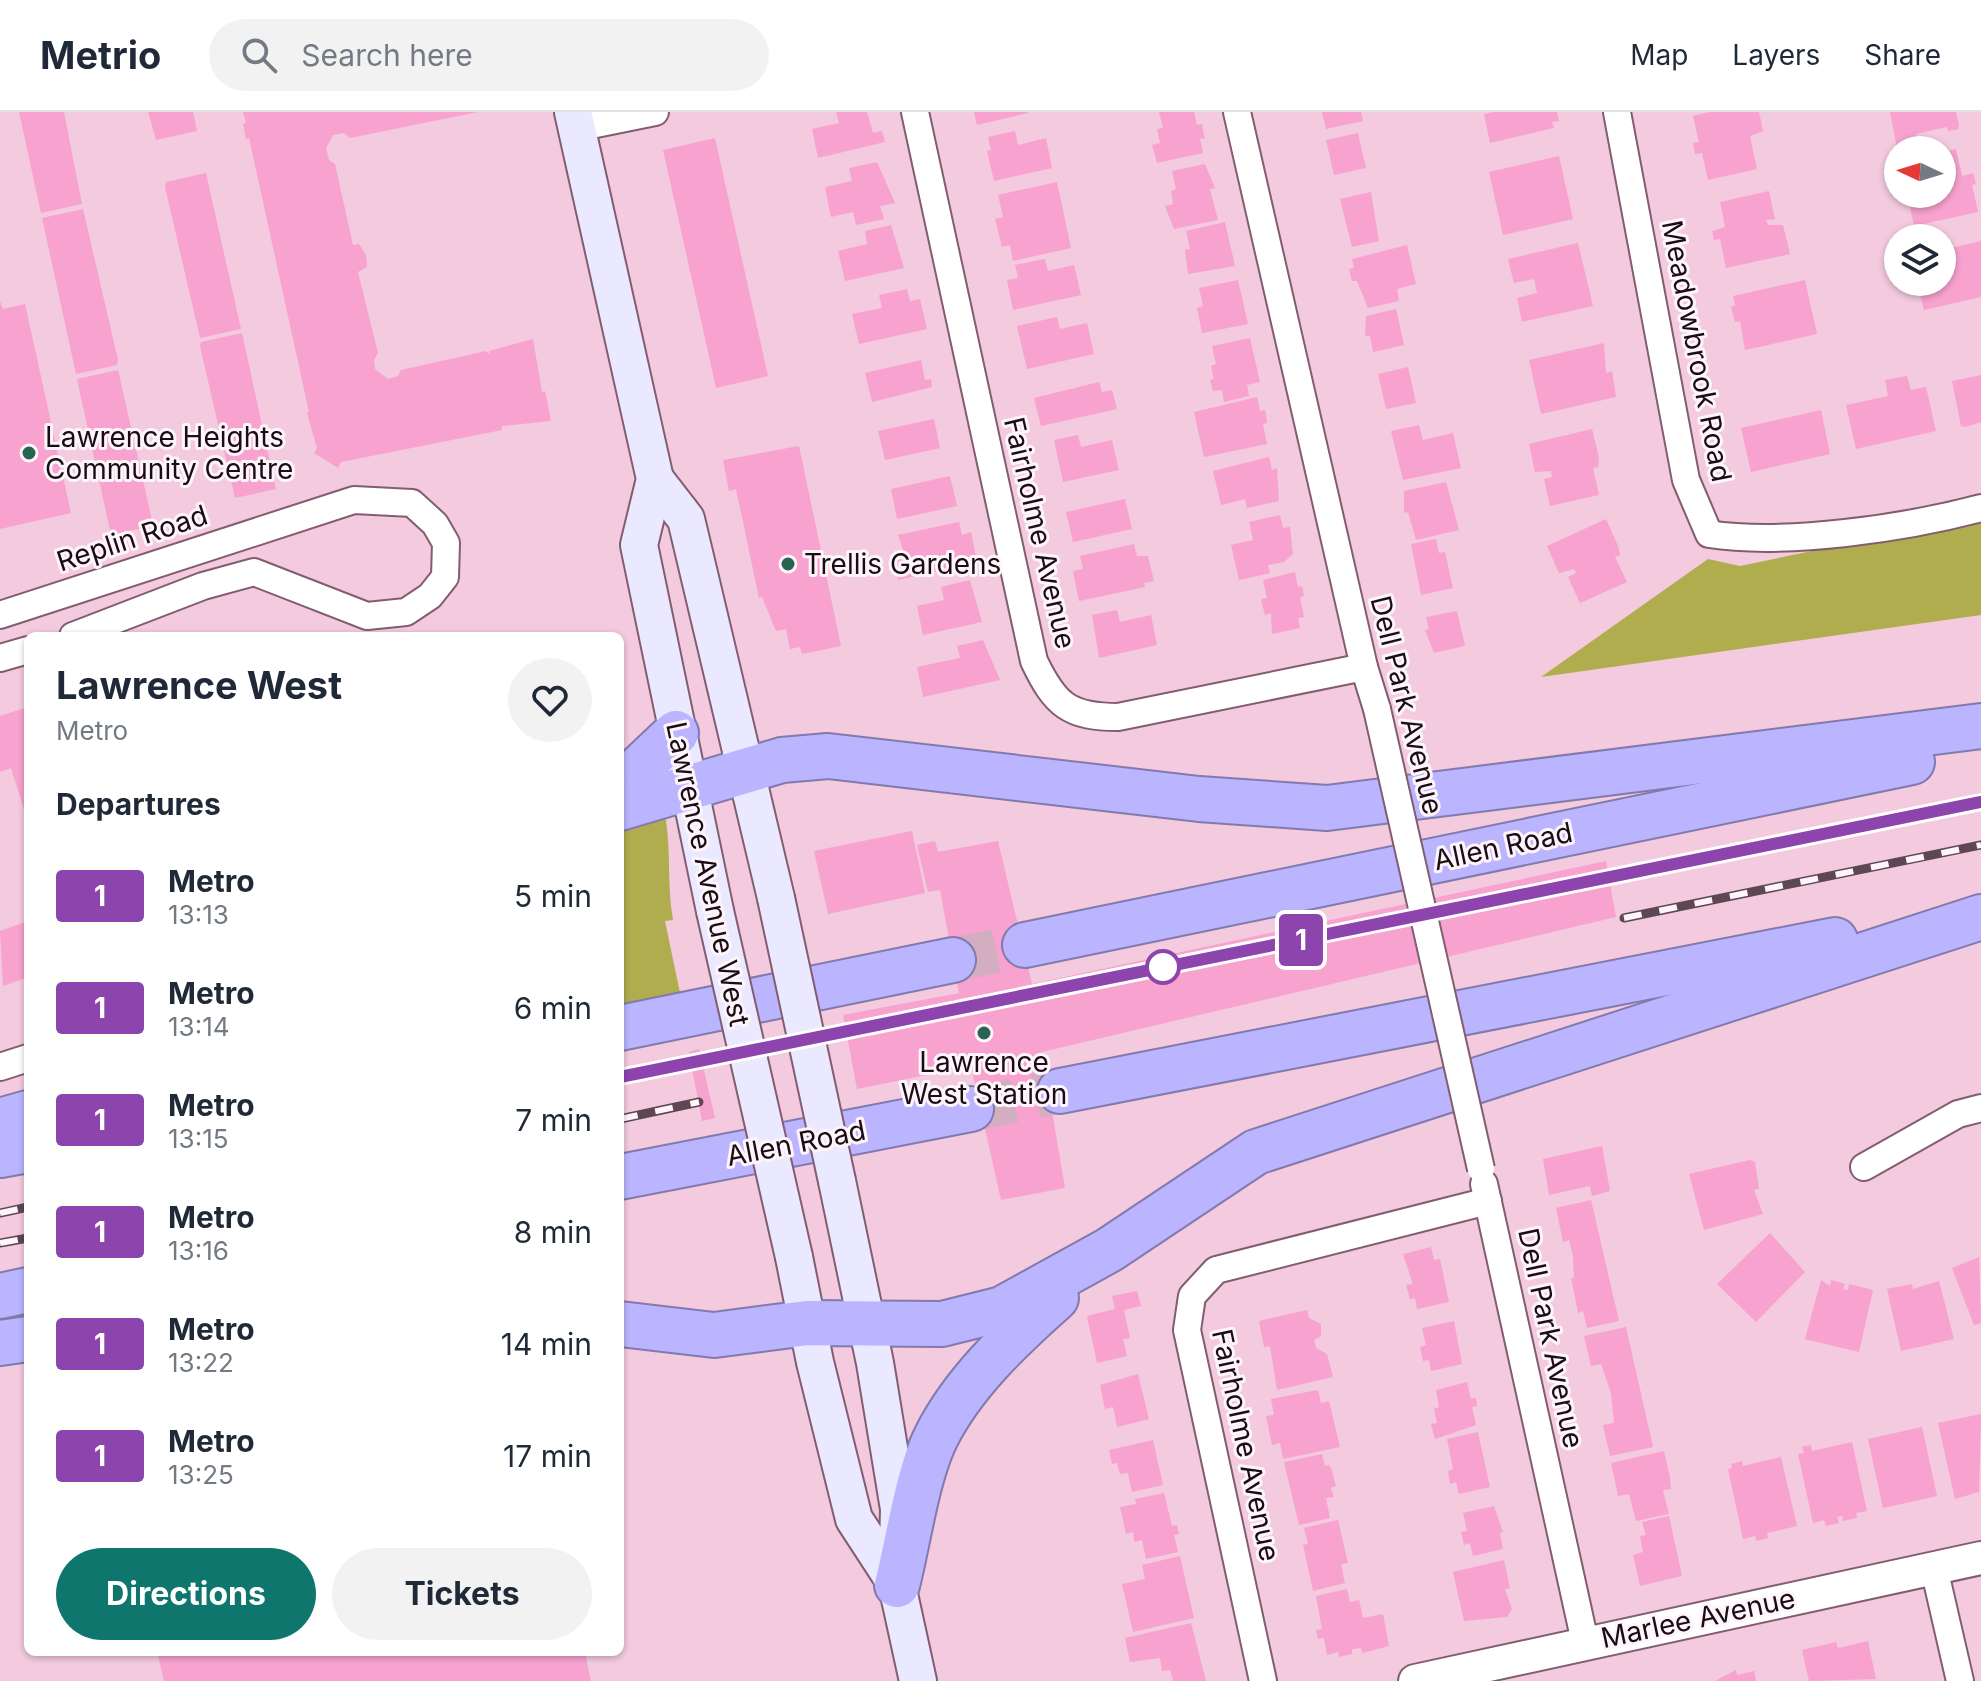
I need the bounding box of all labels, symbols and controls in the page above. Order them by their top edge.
search box [209,19,769,91]
text: Metrio [40,32,161,78]
icon: search [237,33,281,77]
text: Search here [301,37,473,73]
text: Map [1630,38,1688,72]
text: Layers [1732,38,1820,72]
text: Share [1864,38,1941,72]
north arrow [1884,136,1956,208]
map controls [1884,136,1956,296]
street label: Meadowbrook Road [1655,217,1739,485]
button: layers [1884,224,1956,296]
street label: Fairholme Avenue [997,414,1083,652]
place label: Lawrence Heights Community Centre [45,420,293,486]
marker: Lawrence Heights Community Centre [20,444,38,462]
street label: Replin Road [52,498,212,578]
place label: Trellis Gardens [804,547,1001,581]
marker: Trellis Gardens [779,555,797,573]
street label: Dell Park Avenue [1363,592,1451,818]
button: heart [508,658,592,742]
text: Lawrence West [56,662,342,708]
text: Metro [56,715,128,746]
street label: Lawrence Avenue West [659,719,757,1029]
text: Departures [56,786,221,822]
street label: Allen Road [1430,815,1576,877]
text: Metro [168,863,255,899]
text: 5 min [514,878,592,914]
text: 1 [94,879,106,913]
text: 13:13 [168,899,229,930]
line badge: 1 [1275,914,1327,966]
text: 1 [1295,923,1307,957]
unlabelled marker [1146,950,1180,984]
text: Metro [168,975,255,1011]
text: 6 min [514,990,592,1026]
text: 1 [94,991,106,1025]
text: 13:14 [168,1011,230,1042]
marker: Lawrence West Station [975,1024,993,1042]
place label: Lawrence West Station [901,1045,1067,1111]
text: Metro [168,1087,255,1123]
text: 7 min [515,1102,592,1138]
text: 1 [94,1103,106,1137]
street label: Allen Road [723,1113,869,1173]
text: 13:15 [168,1123,229,1154]
text: Metro [168,1199,255,1235]
text: 8 min [514,1214,592,1250]
text: 1 [94,1215,106,1249]
street label: Dell Park Avenue [1511,1225,1591,1451]
text: 13:16 [168,1235,229,1266]
text: Metro [168,1311,255,1347]
text: 14 min [501,1326,592,1362]
street label: Fairholme Avenue [1205,1326,1287,1564]
text: 1 [94,1327,106,1361]
text: 13:22 [168,1347,234,1378]
text: Metro [168,1423,255,1459]
text: 17 min [503,1438,592,1474]
text: 1 [94,1439,106,1473]
text: 13:25 [168,1459,234,1490]
button: Directions [56,1548,316,1640]
button: Tickets [332,1548,592,1640]
street label: Marlee Avenue [1598,1581,1798,1655]

